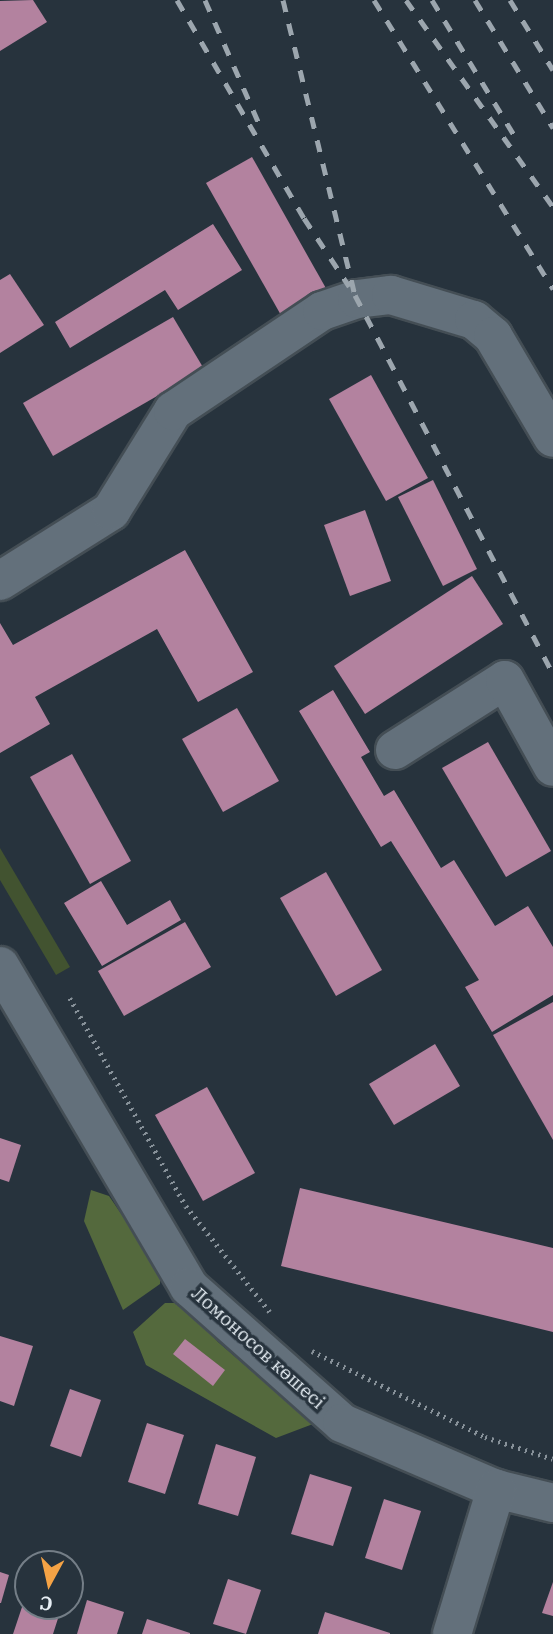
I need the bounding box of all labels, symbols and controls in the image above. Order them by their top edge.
street label: Ломоносов көшесі [187,1282,329,1414]
north arrow [14,1550,84,1620]
text: С [38,1591,54,1617]

